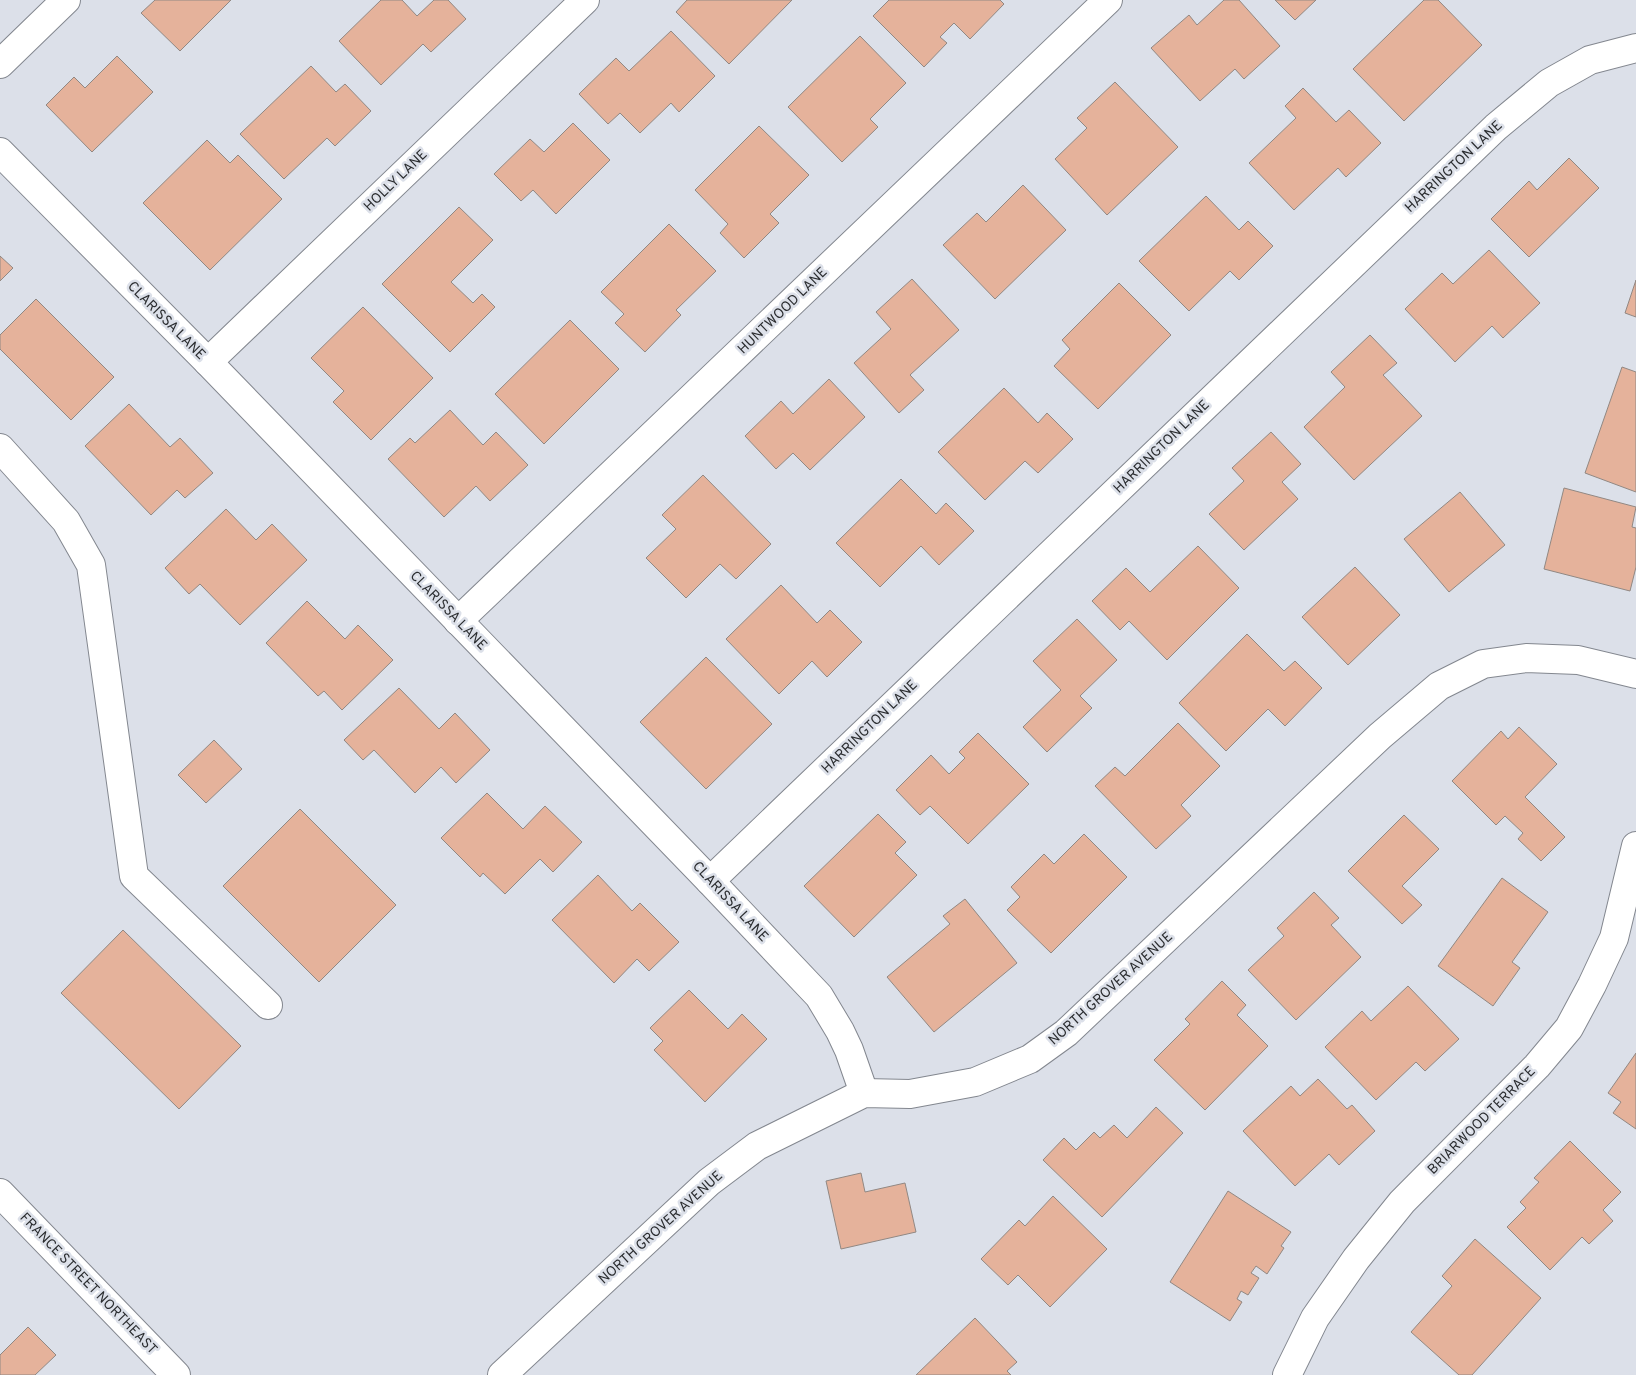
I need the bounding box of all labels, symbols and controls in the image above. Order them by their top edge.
street label: HARRINGTON LANE [1402,117,1506,217]
street label: HOLLY LANE [361,147,431,215]
street label: HUNTWOOD LANE [735,264,831,358]
street label: CLARISSA LANE [123,278,209,364]
street label: HARRINGTON LANE [1110,397,1214,497]
street label: CLARISSA LANE [406,568,490,654]
street label: HARRINGTON LANE [818,677,922,777]
street label: CLARISSA LANE [688,858,772,946]
street label: NORTH GROVER AVENUE [1045,929,1177,1049]
street label: BRIARWOOD TERRACE [1424,1063,1540,1179]
street label: NORTH GROVER AVENUE [595,1168,727,1288]
street label: FRANCE STREET NORTHEAST [16,1210,160,1358]

